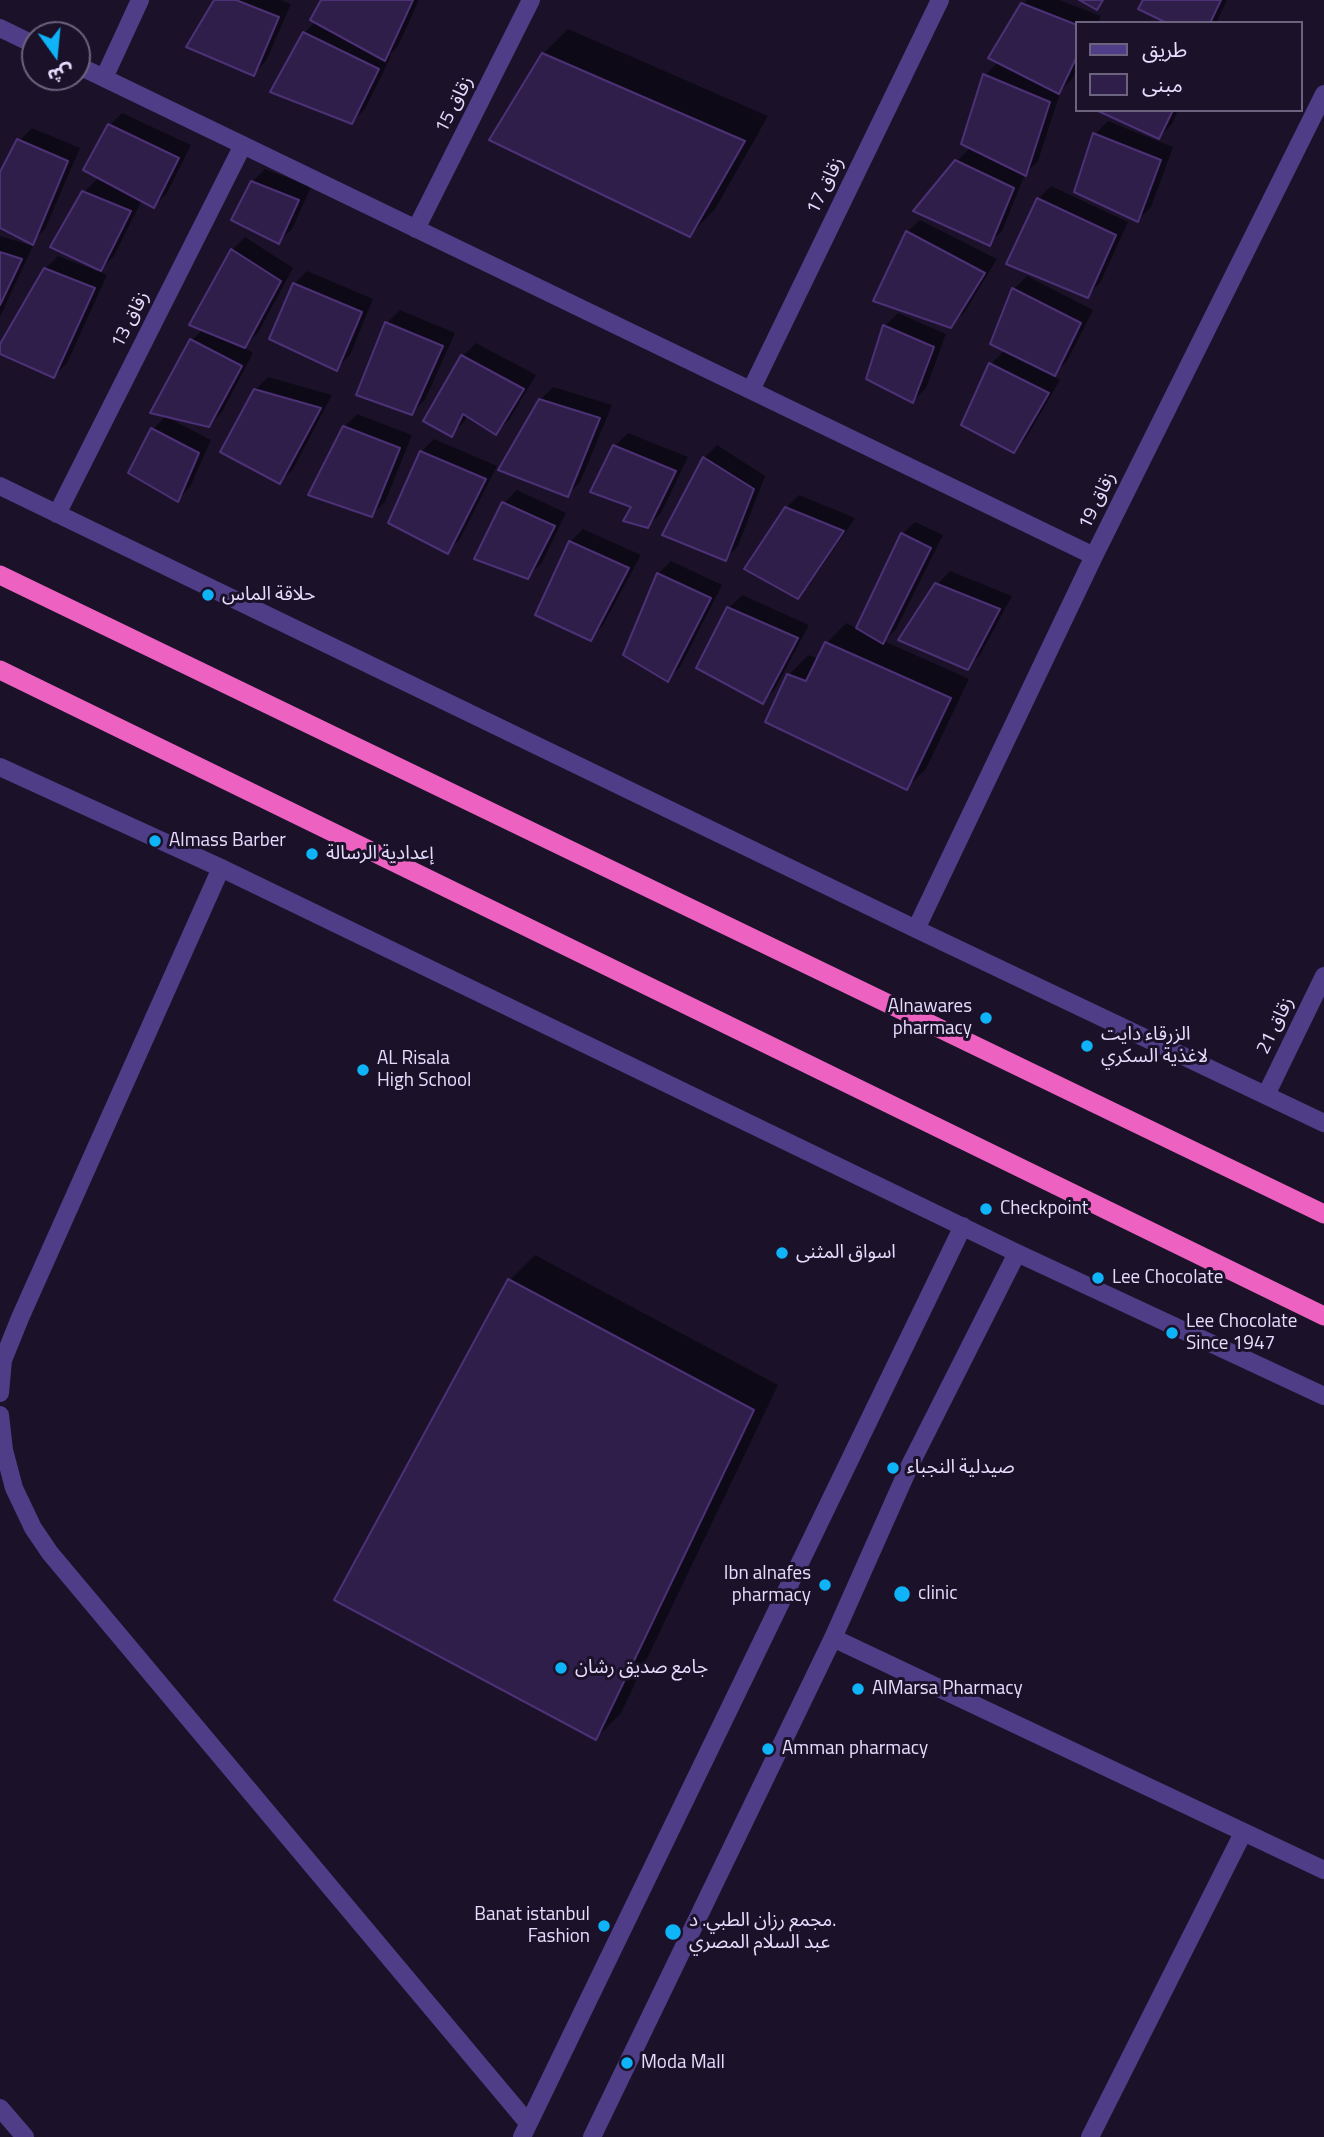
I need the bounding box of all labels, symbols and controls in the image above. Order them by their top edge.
north arrow [21,21,91,91]
legend [1076,21,1303,112]
text: طريق [1142,33,1187,65]
text: ش [45,57,77,92]
text: مبنى [1142,68,1183,100]
street label: زقاق 15 [431,73,479,137]
street label: زقاق 17 [802,154,850,218]
street label: زقاق 13 [107,288,155,352]
street label: زقاق 19 [1074,469,1122,533]
place label: حلاقة الماس [222,584,315,606]
marker: حلاقة الماس [200,587,216,603]
place label: Almass Barber [169,830,286,852]
marker: Almass Barber [147,833,163,849]
place label: إعدادية الرسالة [326,843,434,865]
marker: إعدادية الرسالة [304,846,320,862]
street label: زقاق 21 [1252,994,1300,1058]
place label: Alnawares pharmacy [888,996,972,1040]
marker: Alnawares pharmacy [978,1010,994,1026]
place label: الزرقاء دايت لاغذية السكري [1101,1024,1208,1068]
marker: الزرقاء دايت لاغذية السكري [1079,1038,1095,1054]
place label: AL Risala High School [377,1048,471,1092]
marker: AL Risala High School [355,1062,371,1078]
place label: Checkpoint [1000,1198,1089,1220]
marker: Checkpoint [978,1201,994,1217]
place label: اسواق المثنى [796,1242,896,1264]
marker: اسواق المثنى [774,1245,790,1261]
place label: Lee Chocolate [1112,1267,1223,1289]
marker: Lee Chocolate [1090,1270,1106,1286]
place label: Lee Chocolate Since 1947 [1186,1311,1297,1355]
marker: Lee Chocolate Since 1947 [1164,1325,1180,1341]
place label: صيدلية النجباء [907,1457,1015,1479]
marker: صيدلية النجباء [885,1460,901,1476]
place label: Ibn alnafes pharmacy [724,1563,811,1607]
marker: Ibn alnafes pharmacy [817,1577,833,1593]
place label: clinic [918,1583,957,1605]
marker: clinic [892,1584,912,1604]
place label: جامع صديق رشان [575,1657,708,1679]
marker: جامع صديق رشان [553,1660,569,1676]
place label: AlMarsa Pharmacy [872,1678,1023,1700]
marker: AlMarsa Pharmacy [850,1681,866,1697]
place label: Amman pharmacy [782,1738,928,1760]
marker: Amman pharmacy [760,1741,776,1757]
place label: Banat istanbul Fashion [474,1904,590,1948]
place label: مجمع رزان الطبي. د. عبد السلام المصري [689,1910,836,1954]
marker: Banat istanbul Fashion [596,1918,612,1934]
marker: مجمع رزان الطبي. د. عبد السلام المصري [663,1922,683,1942]
place label: Moda Mall [641,2052,725,2074]
marker: Moda Mall [619,2055,635,2071]

